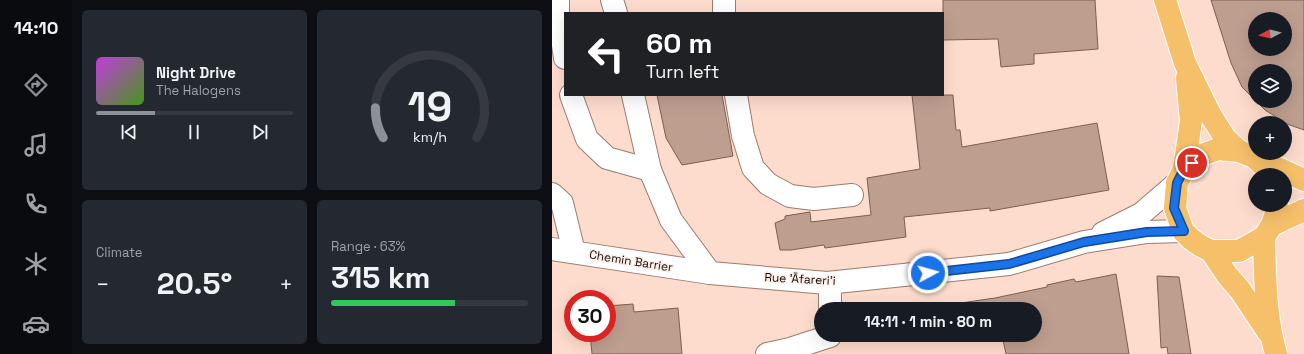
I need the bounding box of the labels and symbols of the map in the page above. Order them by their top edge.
north arrow [1248,12,1292,56]
pin [1175,146,1209,180]
street label: Chemin Barrier [588,247,674,276]
position arrow [907,252,949,294]
street label: Rue 'Āfareri'i [764,269,836,289]
speed limit sign: 30 [564,290,616,342]

